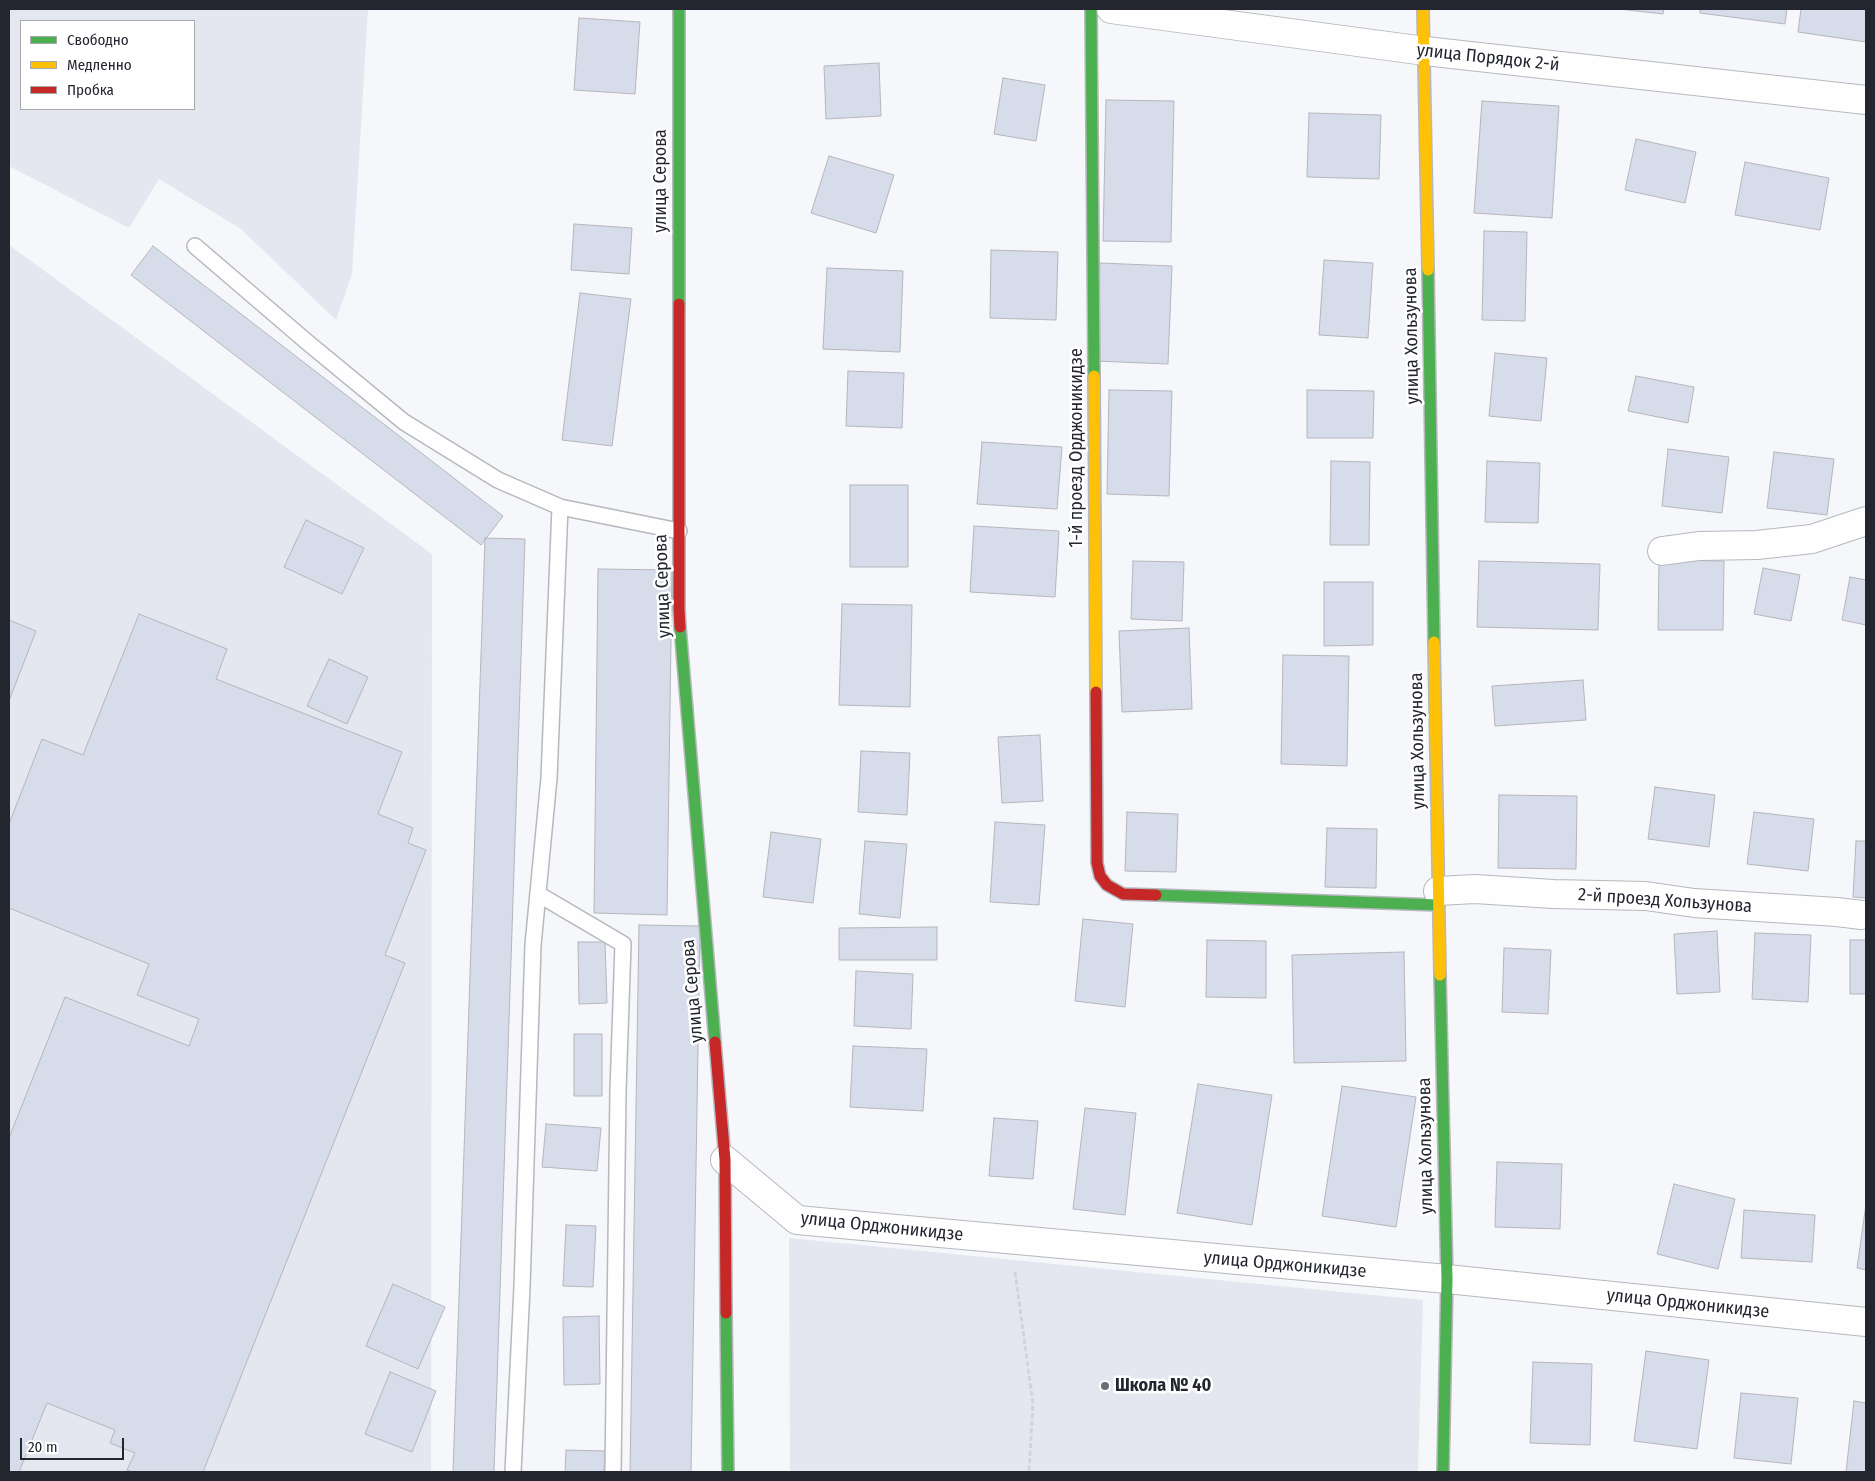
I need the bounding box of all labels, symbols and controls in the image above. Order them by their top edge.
legend [20,20,195,110]
text: Свободно [67,31,129,49]
street label: улица Порядок 2-й [1416,40,1560,76]
text: Медленно [67,56,132,74]
text: Пробка [67,81,114,99]
street label: улица Серова [650,129,672,233]
street label: улица Хользунова [1400,267,1424,405]
street label: 1-й проезд Орджоникидзе [1066,348,1088,548]
street label: улица Серова [650,534,676,638]
street label: улица Хользунова [1406,672,1430,810]
street label: 2-й проезд Хользунова [1577,884,1753,918]
street label: улица Серова [678,938,708,1044]
street label: улица Хользунова [1414,1077,1438,1215]
street label: улица Орджоникидзе [800,1208,964,1246]
street label: улица Орджоникидзе [1203,1247,1367,1283]
street label: улица Орджоникидзе [1606,1285,1770,1323]
place label: Школа № 40 [1115,1375,1211,1397]
marker: Школа № 40 [1099,1380,1111,1392]
scale bar [22,1428,126,1460]
text: 20 m [28,1438,58,1456]

